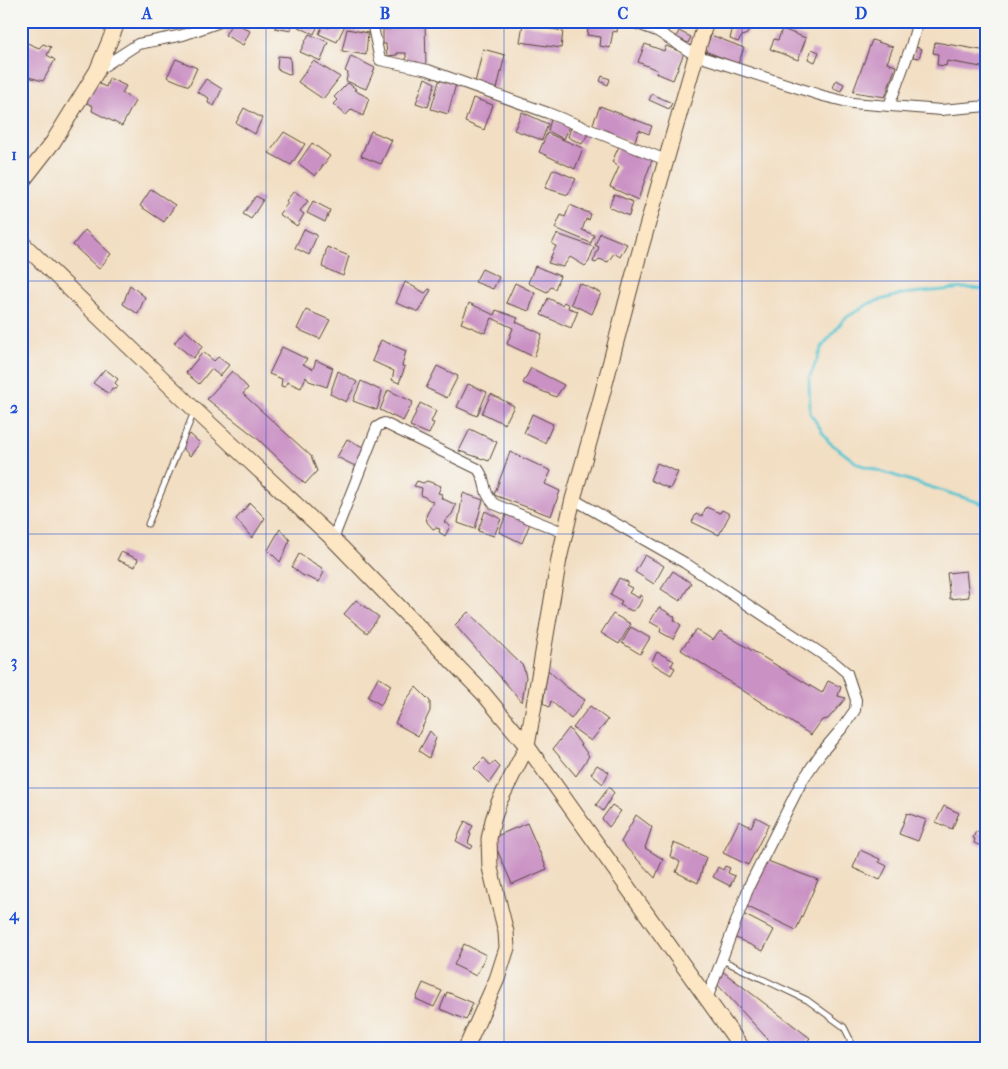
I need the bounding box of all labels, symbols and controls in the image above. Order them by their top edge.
text: A [141,4,153,23]
text: B [380,4,390,23]
text: C [618,4,629,23]
text: D [855,4,867,23]
text: 1 [11,145,17,164]
text: 2 [10,398,18,417]
text: 3 [11,652,17,672]
text: 4 [8,905,20,925]

